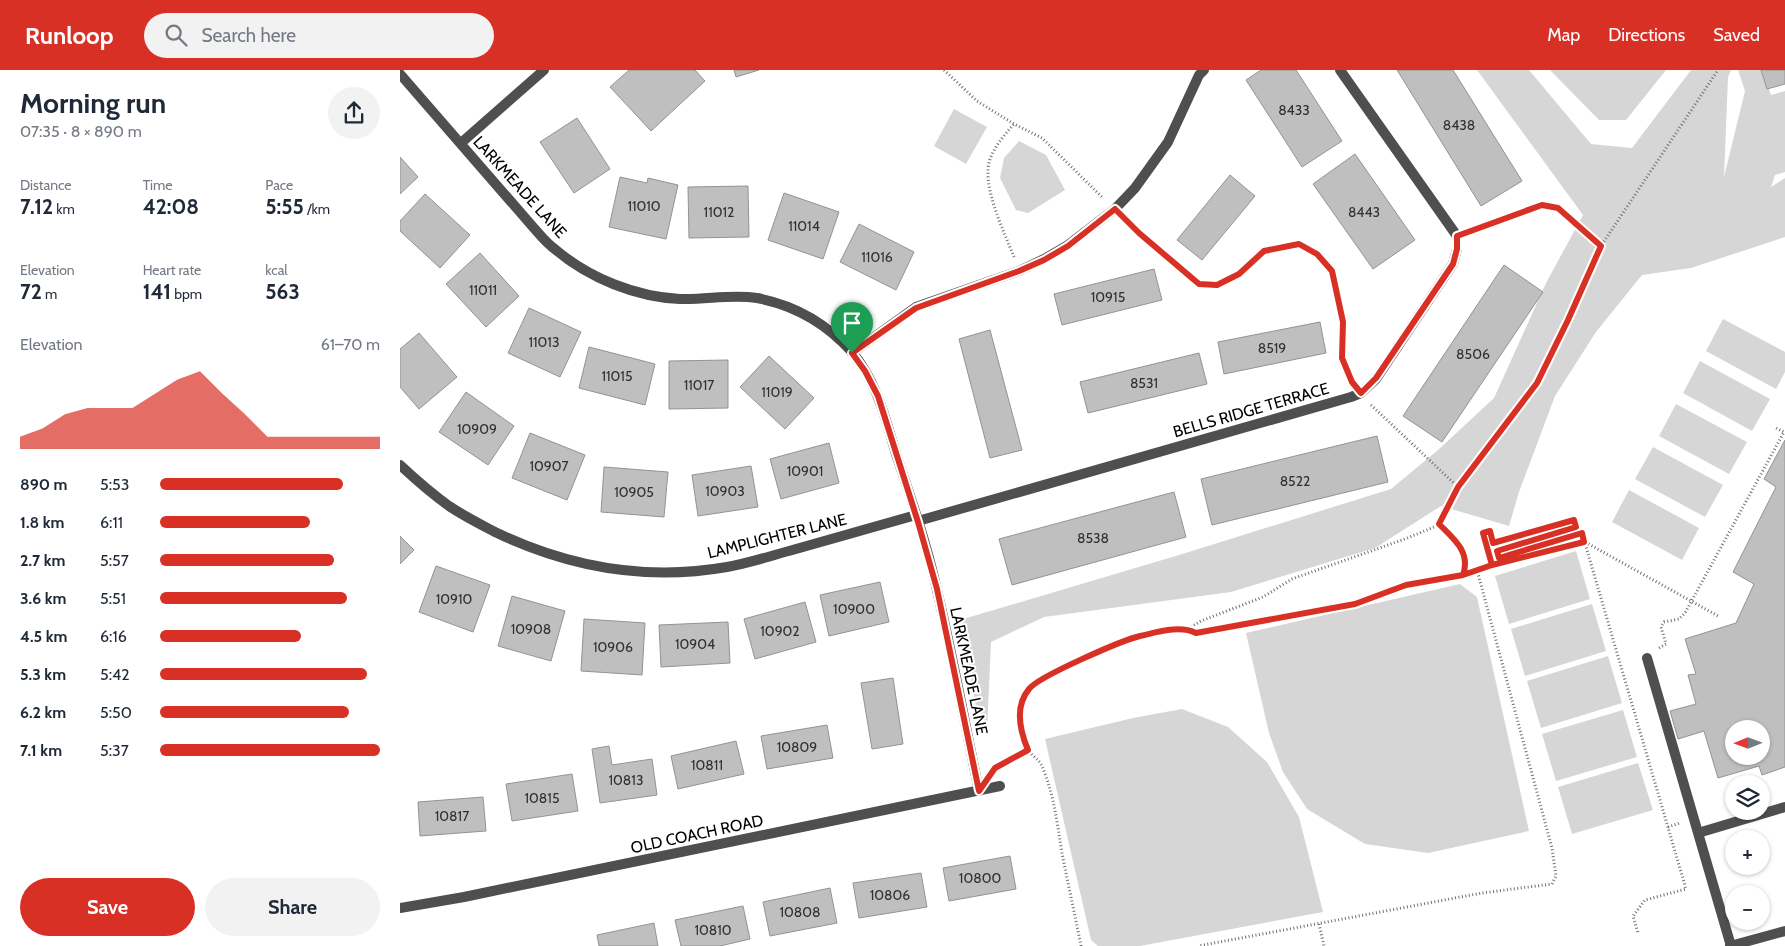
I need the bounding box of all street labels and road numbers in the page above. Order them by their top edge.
street label: LARKMEADE LANE [469,132,571,242]
street label: BELLS RIDGE TERRACE [1171,379,1331,441]
street label: LAMPLIGHTER LANE [705,509,849,562]
street label: LARKMEADE LANE [946,605,992,737]
street label: OLD COACH ROAD [629,811,765,857]

